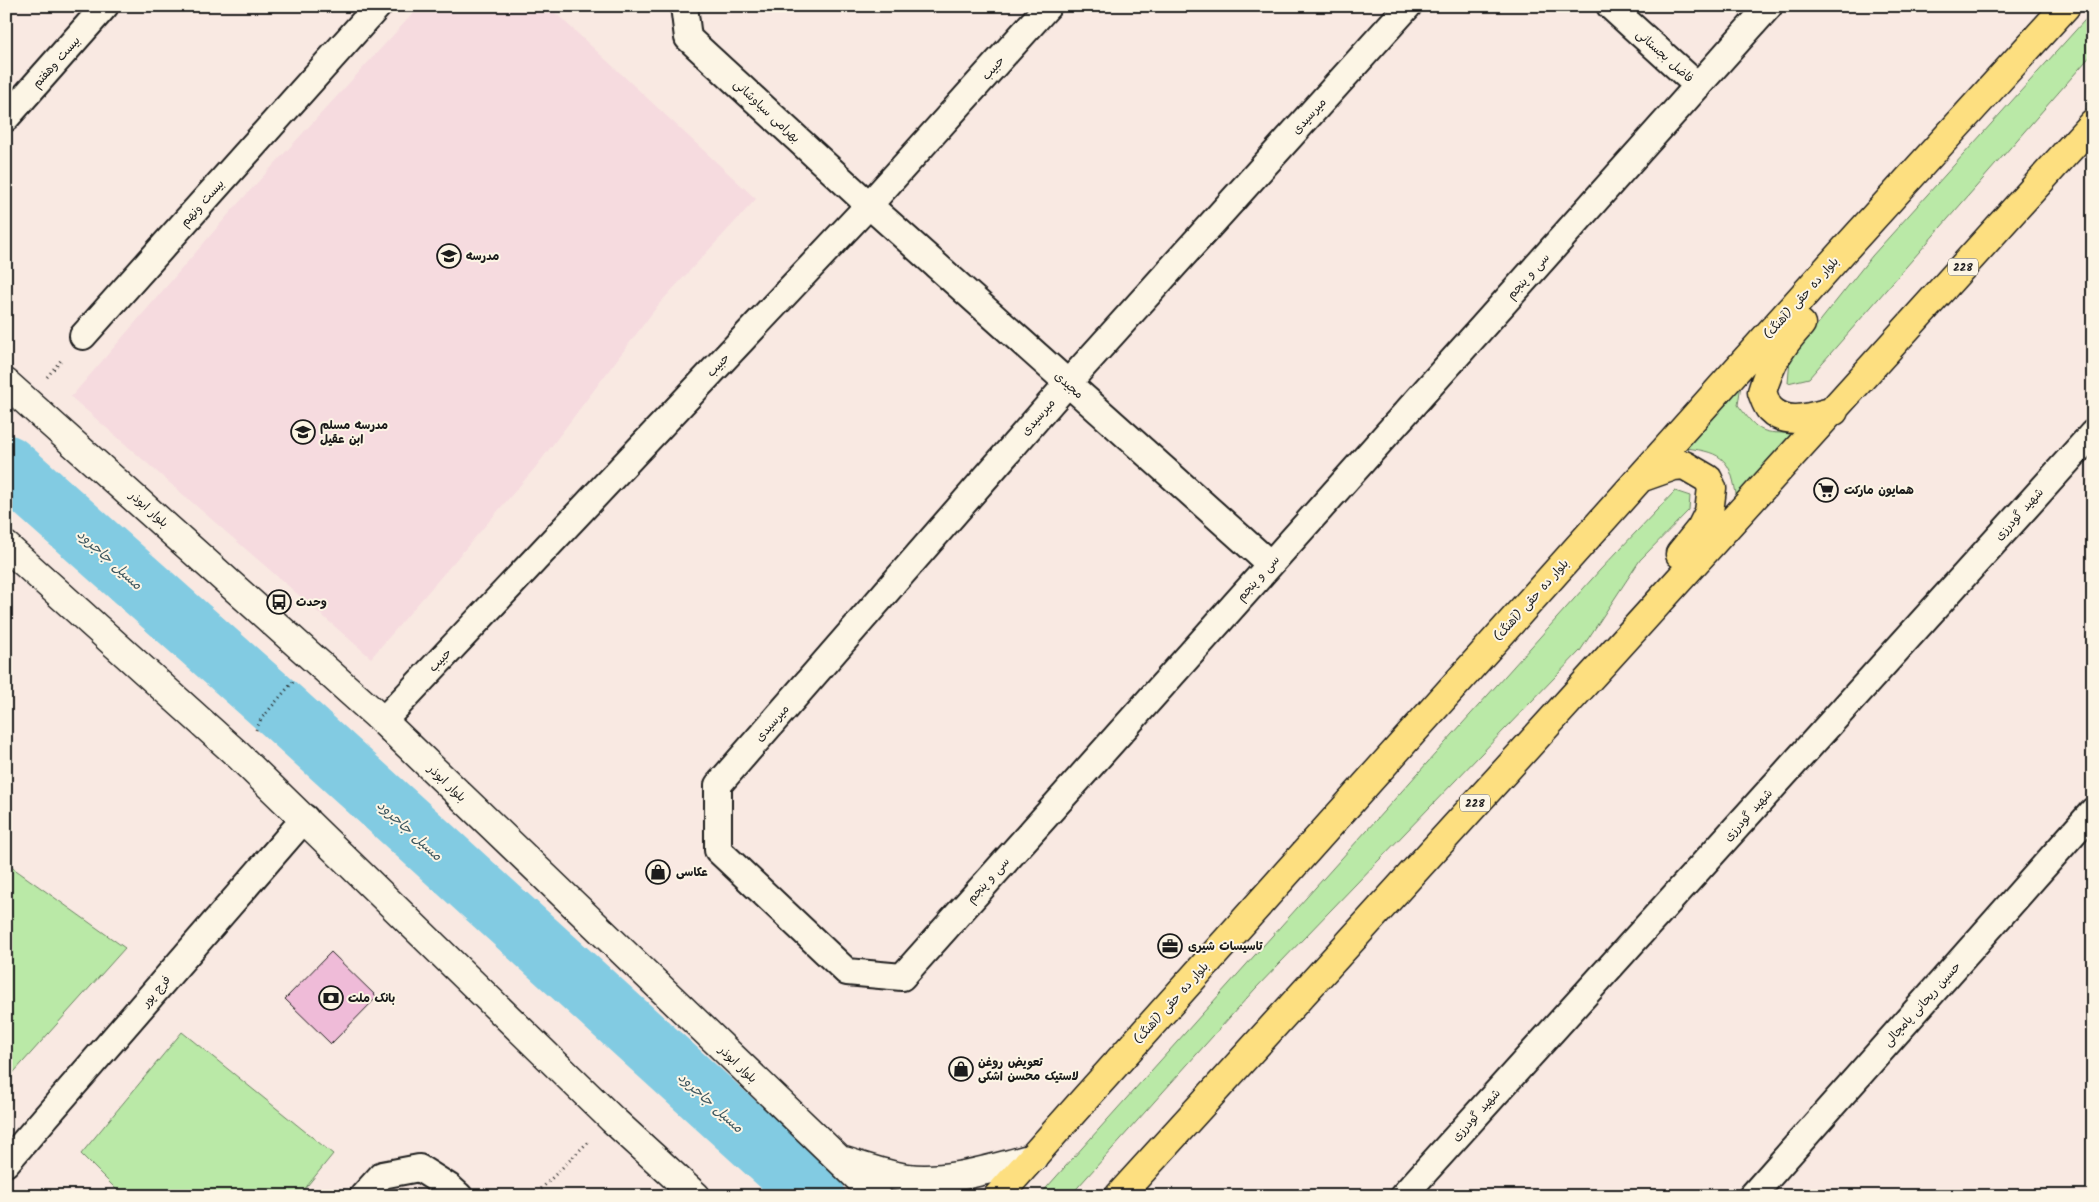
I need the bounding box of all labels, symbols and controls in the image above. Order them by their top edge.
street label: فاضل بجستانی [1632,25,1698,88]
street label: بیست وهفتم [28,32,85,93]
street label: حبیب [977,52,1009,85]
street label: بهرامی سیاوشانی [729,75,804,147]
street label: میرسیدی [1288,94,1331,139]
street label: بیست ونهم [176,175,229,231]
school or university icon: مدرسه [436,243,462,269]
place label: مدرسه [466,247,499,266]
street label: سی و پنجم [1502,249,1554,304]
street label: بلوار ده حقی (آهنگ) [1759,253,1844,344]
road number: 228 [1948,258,1978,276]
street label: حبیب [702,349,734,382]
street label: مجیدی [1050,367,1088,404]
street label: میرسیدی [1017,394,1060,440]
place label: مدرسه مسلم ابن عقیل [320,416,388,449]
school or university icon: مدرسه مسلم ابن عقیل [290,419,316,445]
supermarket icon: همایون مارکت [1813,477,1839,503]
place label: همایون مارکت [1844,481,1914,500]
street label: شهید گودرزی [1990,484,2048,545]
street label: بلوار ابوذر [124,486,173,532]
water label: مسیل جاجرود [72,524,148,596]
street label: سی و پنجم [1232,551,1284,606]
street label: بلوار ده حقی (آهنگ) [1489,555,1574,646]
bus stop icon: وحدت [266,589,292,615]
place label: وحدت [296,593,327,612]
street label: حبیب [424,644,456,677]
street label: میرسیدی [751,700,794,746]
street label: بلوار ابوذر [422,759,470,807]
street label: شهید گودرزی [1719,785,1777,846]
road number: 228 [1460,794,1490,811]
water label: مسیل جاجرود [372,795,448,867]
street label: سی و پنجم [962,853,1014,908]
shop icon: عکاسى [645,859,671,885]
place label: عکاسى [676,863,708,882]
office icon: تاسیسات شیری [1157,933,1183,959]
place label: تاسیسات شیری [1188,937,1263,956]
street label: بلوار ده حقی (آهنگ) [1129,958,1214,1049]
street label: حسین ریحانی پامچالی [1879,958,1966,1051]
street label: فرج پور [136,971,176,1012]
bank icon: بانک ملت [318,985,344,1011]
place label: بانک ملت [348,989,395,1008]
street label: بلوار ابوذر [713,1040,761,1088]
place label: تعویض روغن لاستیک محسن اشکی [978,1053,1079,1086]
shop icon: تعویض روغن لاستیک محسن اشکی [948,1056,974,1082]
water label: مسیل جاجرود [673,1067,749,1139]
street label: شهید گودرزی [1447,1085,1505,1146]

